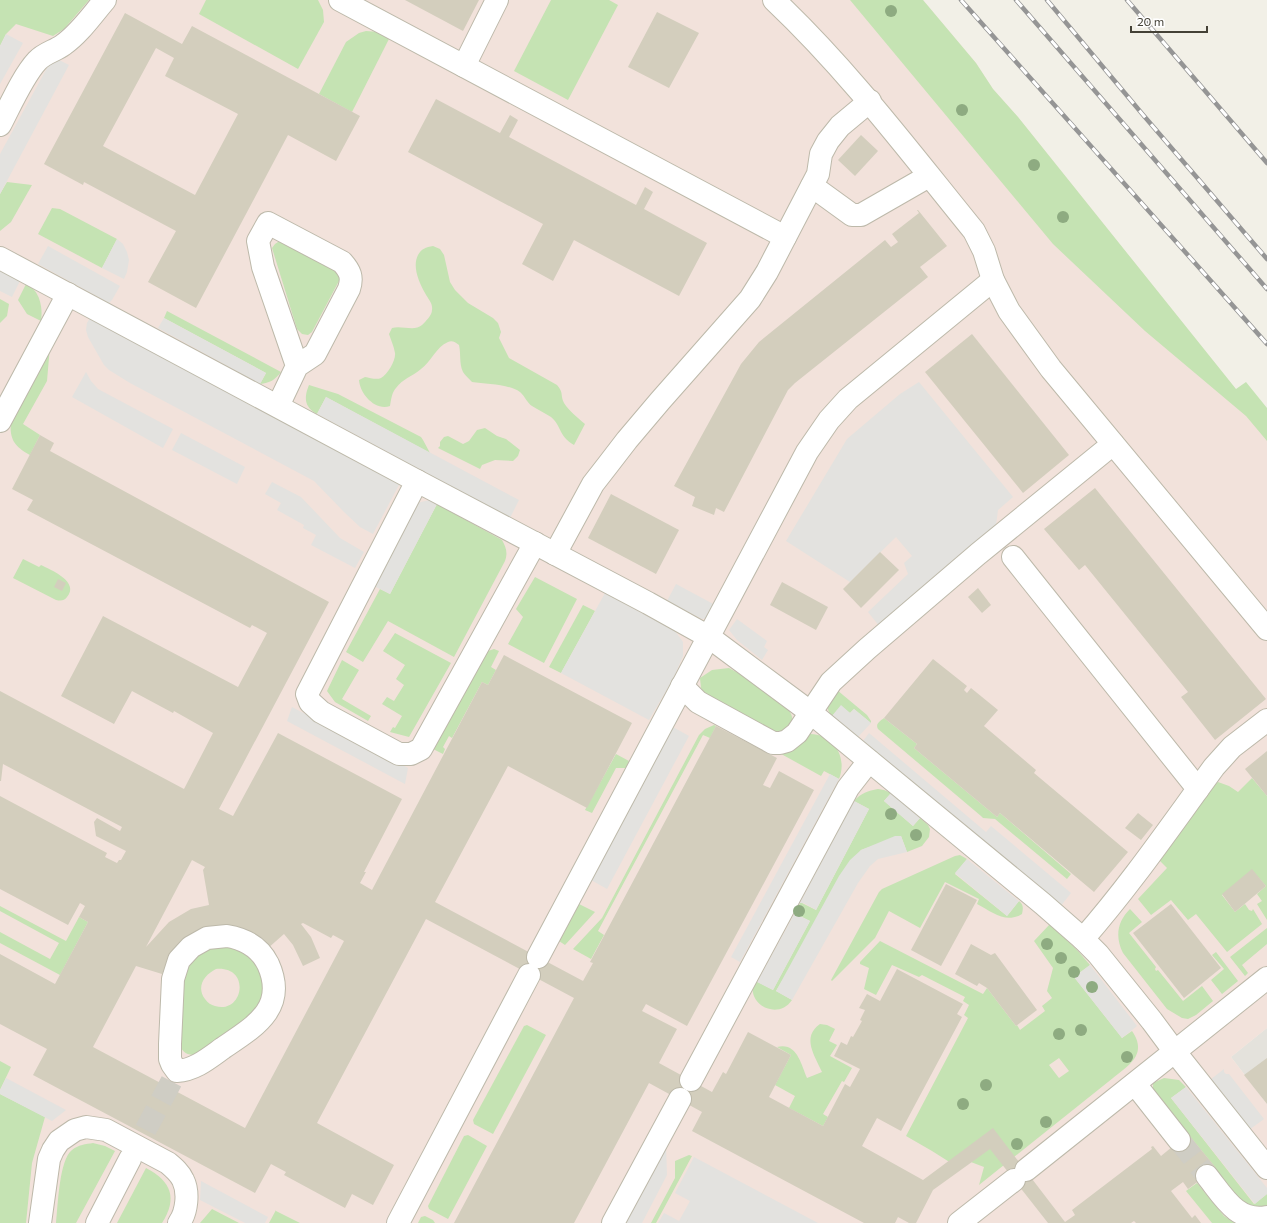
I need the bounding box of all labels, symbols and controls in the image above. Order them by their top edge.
scale bar [1131,8,1207,34]
text: 20 m [1137,14,1164,28]

